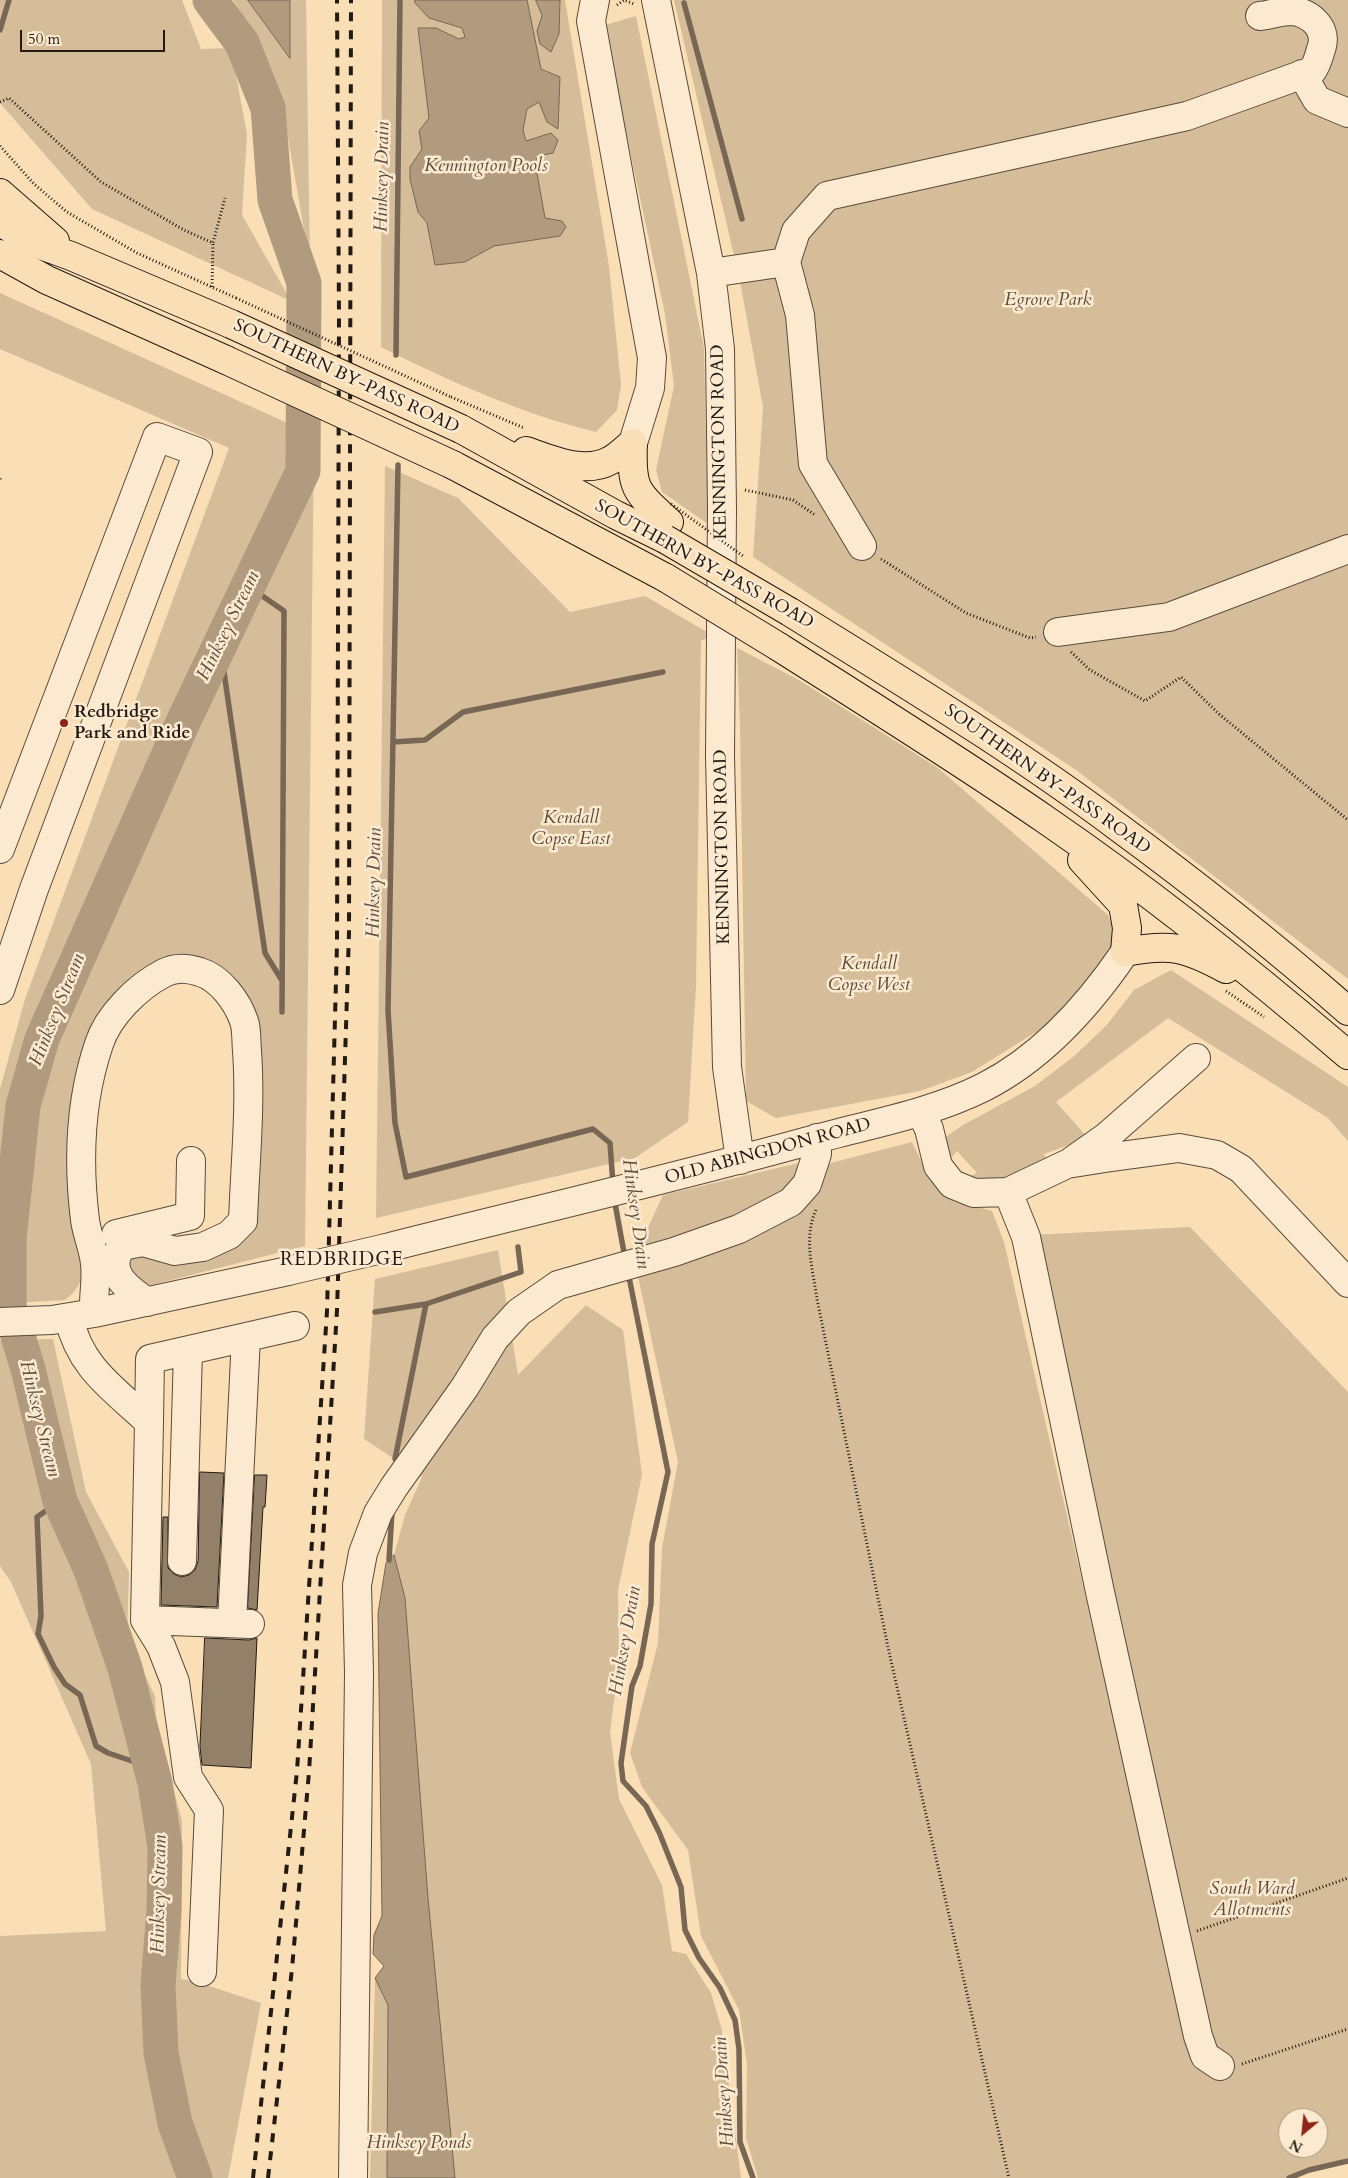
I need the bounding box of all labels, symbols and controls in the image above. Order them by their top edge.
scale bar [22,20,168,52]
text: 50 m [28,29,60,49]
water label: Hinksey Drain [371,122,395,232]
park label: Kennington Pools [424,156,548,178]
park label: Egrove Park [1005,290,1091,312]
street label: SOUTHERN BY-PASS ROAD [230,315,462,439]
street label: KENNINGTON ROAD [707,344,733,540]
street label: SOUTHERN BY-PASS ROAD [591,496,817,634]
water label: Hinksey Stream [193,567,265,685]
street label: SOUTHERN BY-PASS ROAD [940,700,1154,860]
place label: Redbridge Park and Ride [74,702,191,744]
marker: Redbridge Park and Ride [58,717,70,729]
street label: KENNINGTON ROAD [710,749,736,945]
park label: Kendall Copse East [532,808,610,851]
water label: Hinksey Drain [363,828,387,938]
water label: Hinksey Stream [25,950,91,1070]
park label: Kendall Copse West [828,954,910,996]
street label: OLD ABINGDON ROAD [663,1114,873,1190]
water label: Hinksey Drain [616,1158,654,1270]
district label: REDBRIDGE [279,1250,405,1272]
water label: Hinksey Stream [14,1358,64,1480]
water label: Hinksey Drain [605,1585,647,1697]
water label: Hinksey Stream [148,1834,172,1954]
park label: South Ward Allotments [1210,1879,1294,1922]
water label: Hinksey Drain [710,2036,740,2148]
north arrow [1278,2108,1328,2158]
park label: Hinksey Ponds [367,2133,471,2155]
text: N [1286,2135,1306,2157]

